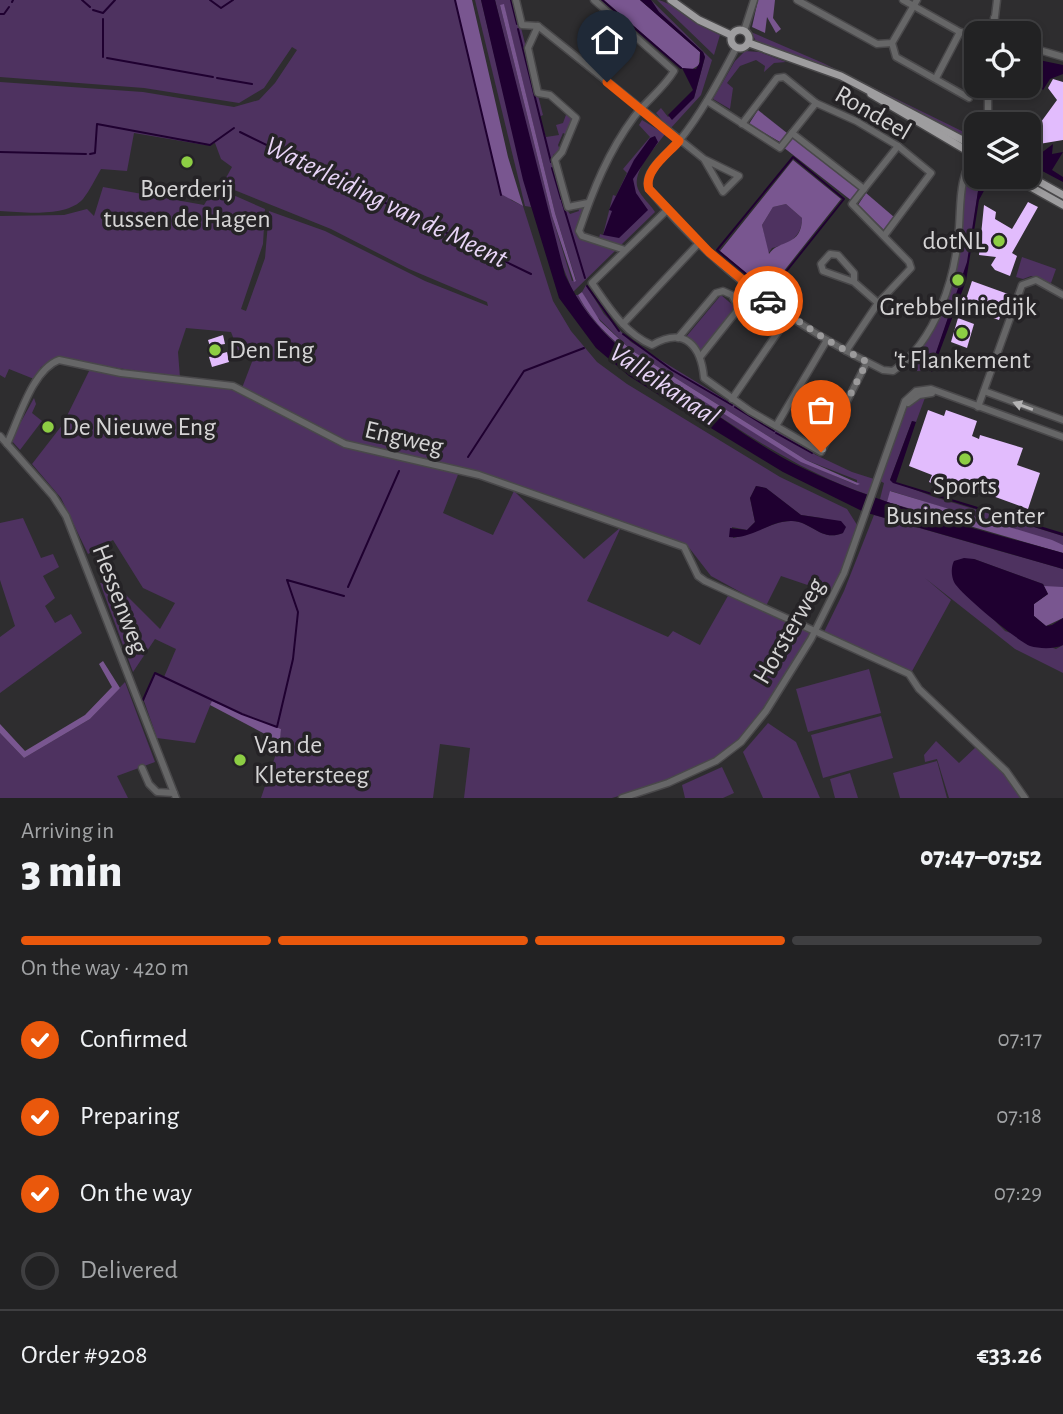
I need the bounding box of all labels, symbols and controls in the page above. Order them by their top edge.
pin [577,10,637,82]
icon: home [588,21,626,59]
map controls [964,21,1041,189]
button: locate [964,21,1041,98]
street label: Rondeel [830,81,916,145]
button: layers [964,112,1041,189]
water label: Waterleiding van de Meent [260,132,512,274]
marker: Boerderij tussen de Hagen [179,154,195,170]
place label: Boerderij tussen de Hagen [103,176,271,232]
place label: dotNL [922,228,985,254]
marker: dotNL [991,233,1007,249]
courier [733,266,803,336]
marker: Grebbeliniedijk [950,272,966,288]
icon: car [749,282,787,320]
place label: Grebbeliniedijk [879,294,1037,320]
marker: 't Flankement [954,325,970,341]
place label: Den Eng [229,337,314,363]
water label: Valleikanaal [604,338,724,432]
marker: Den Eng [207,342,223,358]
place label: 't Flankement [893,347,1031,373]
pin [791,380,851,452]
icon: bag [802,391,840,429]
one-way arrow [1013,400,1034,411]
place label: De Nieuwe Eng [62,414,216,440]
street label: Engweg [362,416,446,460]
marker: De Nieuwe Eng [40,419,56,435]
marker: Sports Business Center [957,451,973,467]
place label: Sports Business Center [886,473,1045,529]
street label: Hessenweg [87,541,153,658]
street label: Horsterweg [748,573,830,689]
place label: Van de Kletersteeg [254,732,369,788]
marker: Van de Kletersteeg [232,752,248,768]
text: Arriving in [21,820,114,843]
text: 07:47–07:52 [920,844,1042,870]
text: 3 min [21,849,122,895]
text: On the way · 420 m [21,957,189,980]
icon: check [21,1021,59,1059]
text: Confirmed [80,1026,188,1052]
text: 07:17 [997,1028,1042,1051]
icon: check [21,1098,59,1136]
text: Preparing [80,1103,179,1129]
text: 07:18 [996,1105,1042,1128]
icon: check [21,1175,59,1213]
text: On the way [80,1180,192,1206]
text: 07:29 [994,1182,1042,1205]
text: Delivered [80,1257,178,1283]
text: Order #9208 [21,1342,148,1368]
text: €33.26 [977,1342,1042,1368]

